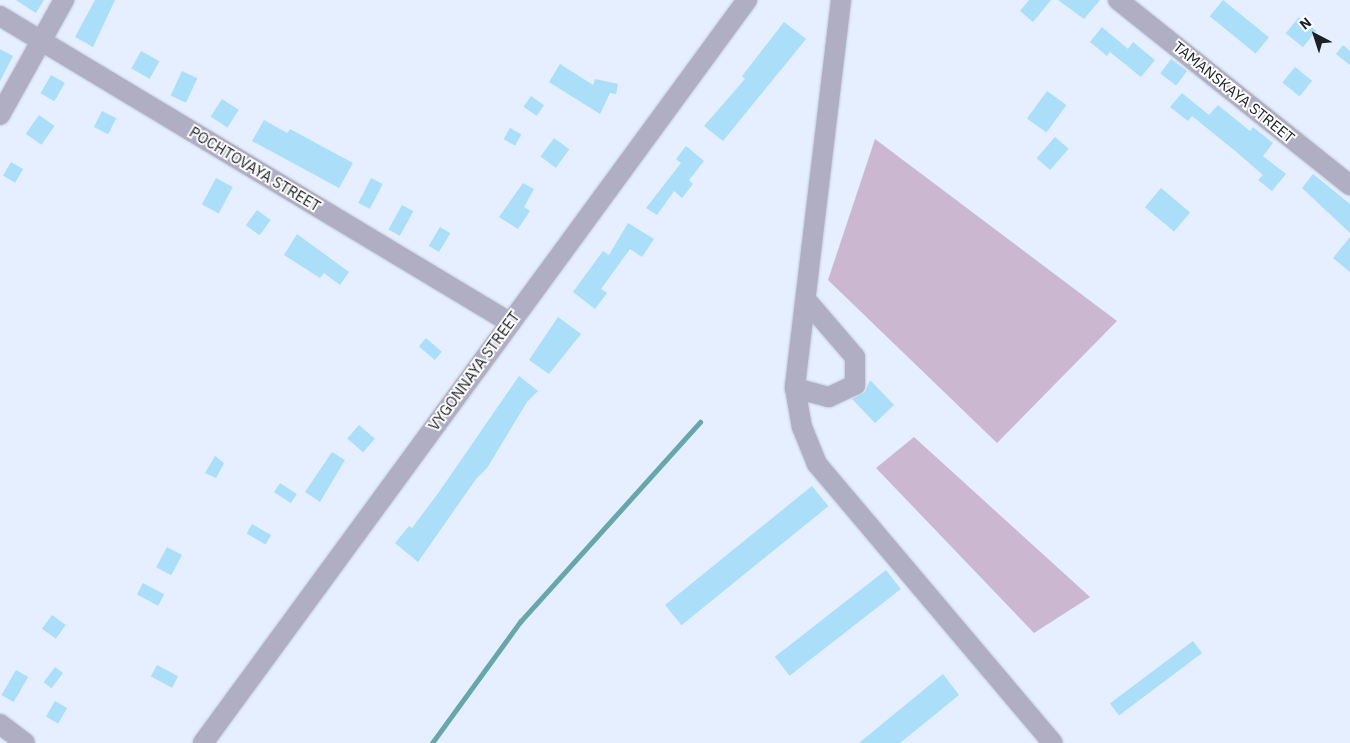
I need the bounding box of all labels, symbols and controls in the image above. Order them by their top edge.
north arrow [1290,10,1340,60]
text: N [1296,13,1315,34]
street label: TAMANSKAYA STREET [1170,38,1298,146]
street label: POCHTOVAYA STREET [186,123,324,215]
street label: VYGONNAYA STREET [425,308,523,434]

